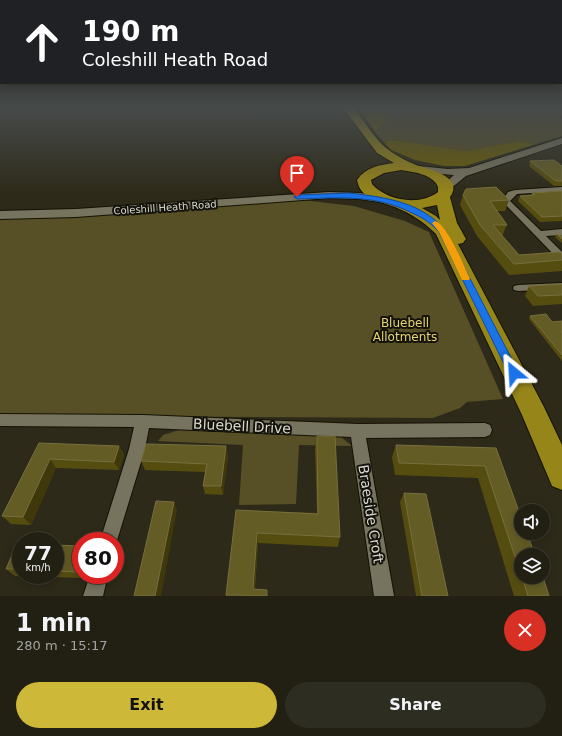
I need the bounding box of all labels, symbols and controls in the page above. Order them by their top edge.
text: 190 m [82,15,179,48]
icon: ahead [16,16,68,68]
text: Coleshill Heath Road [82,49,268,70]
pin [280,156,314,197]
icon: arrive [286,162,308,184]
street label: Coleshill Heath Road [113,198,217,217]
park label: Bluebell Allotments [373,316,437,344]
position arrow [493,352,535,394]
street label: Bluebell Drive [193,415,291,437]
street label: Braeside Croft [355,464,387,565]
map controls [514,504,550,584]
button: sound [514,504,550,540]
speed limit sign: 80 [72,532,124,584]
text: 77 [24,541,52,565]
button: layers [514,548,550,584]
text: km/h [25,562,51,573]
text: 1 min [16,609,91,637]
button: close [504,609,546,651]
text: 280 m · 15:17 [16,638,107,653]
button: Exit [16,682,277,728]
button: Share [285,682,546,728]

